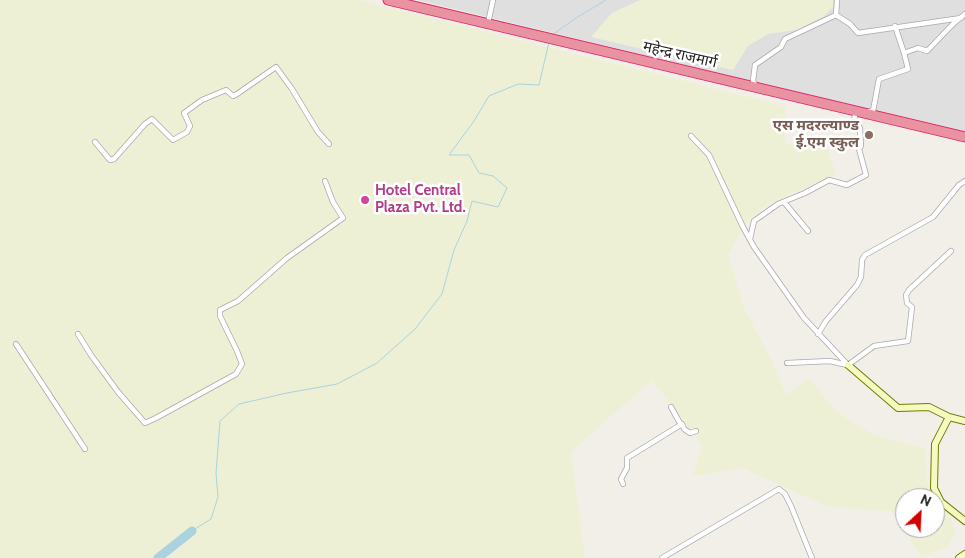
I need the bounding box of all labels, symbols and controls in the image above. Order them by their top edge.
street label: महेन्द्र राजमार्ग [641,38,719,72]
place label: एस मदरल्याण्ड ई.एम स्कुल [773,117,859,152]
marker: एस मदरल्याण्ड ई.एम स्कुल [863,129,875,141]
place label: Hotel Central Plaza Pvt. Ltd. [375,182,466,217]
marker: Hotel Central Plaza Pvt. Ltd. [359,194,371,206]
north arrow [895,488,945,538]
text: N [918,490,934,511]

